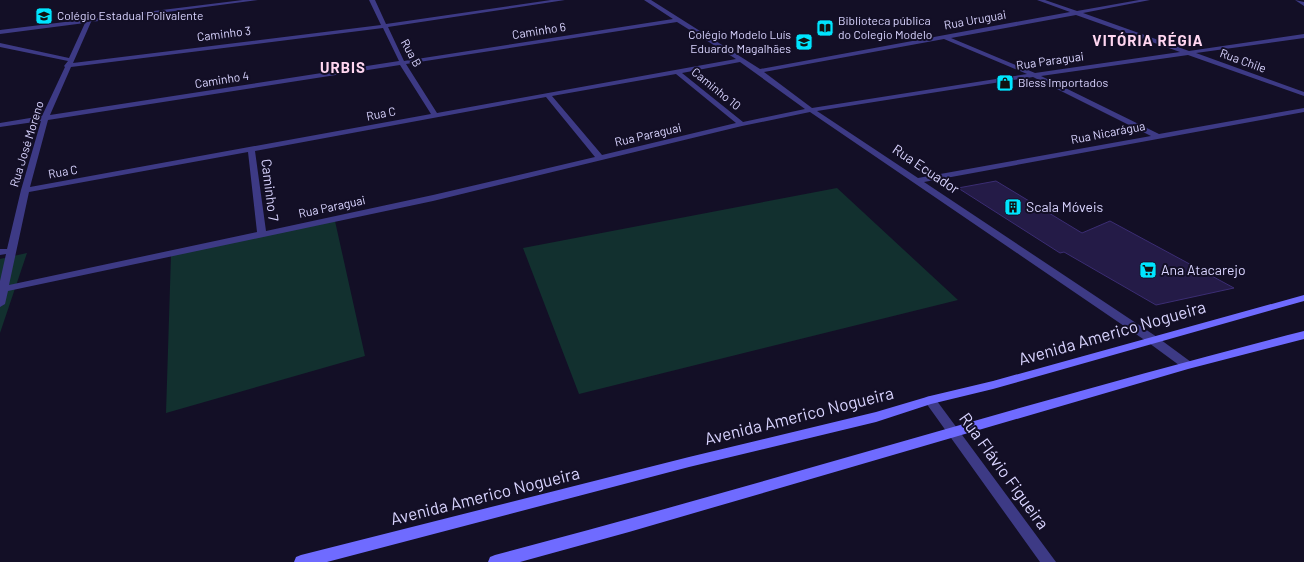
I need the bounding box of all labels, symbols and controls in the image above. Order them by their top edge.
school or university icon: Colégio Estadual Polivalente [34,6,54,26]
street label: Rua Uruguai [943,7,1007,31]
place label: Colégio Estadual Polivalente [57,8,203,22]
place label: Biblioteca pública do Colegio Modelo [838,13,932,41]
library icon: Biblioteca pública do Colegio Modelo [815,18,835,38]
street label: Caminho 6 [511,19,567,41]
street label: Caminho 3 [196,23,252,43]
place label: Colégio Modelo Luís Eduardo Magalhães [688,27,791,55]
district label: VITÓRIA RÉGIA [1092,31,1204,49]
school or university icon: Colégio Modelo Luís Eduardo Magalhães [794,32,814,52]
street label: Rua B [399,36,425,69]
street label: Rua Chile [1218,45,1268,75]
street label: Rua Paraguai [1015,48,1085,72]
district label: URBIS [320,58,366,76]
street label: Caminho 10 [689,64,744,112]
street label: Caminho 4 [194,68,250,90]
shop icon: Bless Importados [995,73,1015,93]
place label: Bless Importados [1018,75,1109,89]
street label: Rua José Moreno [6,99,46,188]
street label: Rua C [365,103,397,123]
street label: Rua Nicarágua [1070,118,1146,146]
street label: Rua Paraguai [613,120,682,148]
street label: Rua Ecuador [890,140,963,197]
street label: Caminho 7 [258,158,283,222]
street label: Rua C [47,162,79,180]
street label: Rua Paraguai [297,192,367,220]
building icon: Scala Móveis [1003,197,1023,217]
place label: Scala Móveis [1026,198,1103,215]
supermarket icon: Ana Atacarejo [1138,260,1158,280]
place label: Ana Atacarejo [1161,261,1246,278]
street label: Avenida Americo Nogueira [1016,296,1208,368]
street label: Avenida Americo Nogueira [702,382,895,448]
street label: Rua Flávio Figueira [956,408,1054,533]
street label: Avenida Americo Nogueira [388,462,581,528]

